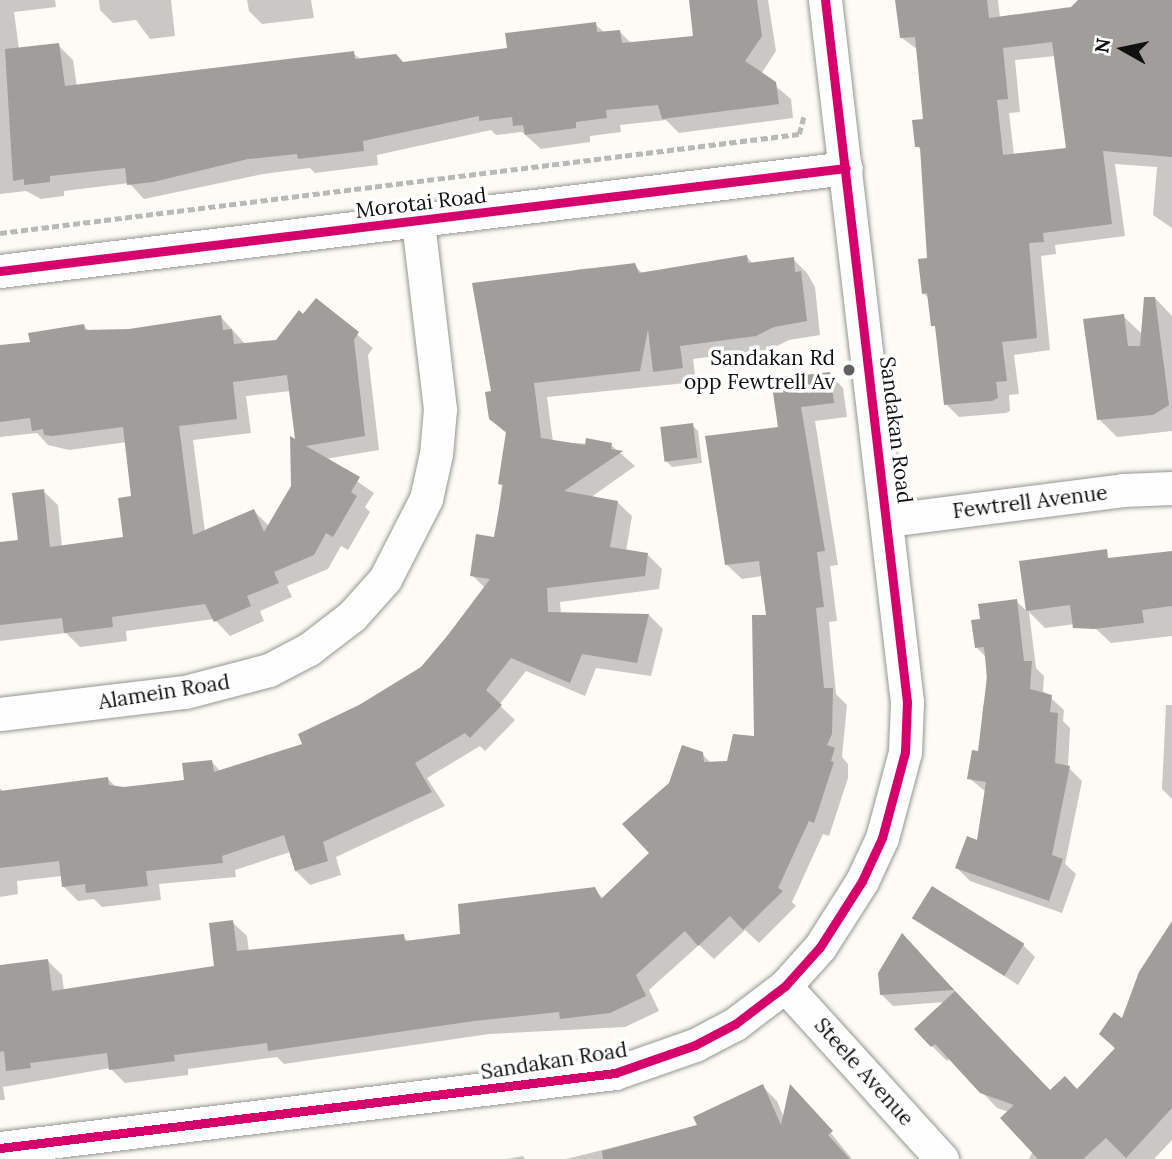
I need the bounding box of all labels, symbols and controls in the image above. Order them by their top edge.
north arrow [1088,14,1158,84]
text: N [1089,37,1115,55]
street label: Morotai Road [354,182,488,224]
place label: Sandakan Rd opp Fewtrell Av [684,345,835,395]
street label: Sandakan Road [874,355,918,505]
marker: Sandakan Rd opp Fewtrell Av [841,362,857,378]
street label: Fewtrell Avenue [951,480,1109,524]
street label: Alamein Road [96,669,232,715]
street label: Steele Avenue [809,1013,919,1131]
street label: Sandakan Road [479,1037,629,1085]

